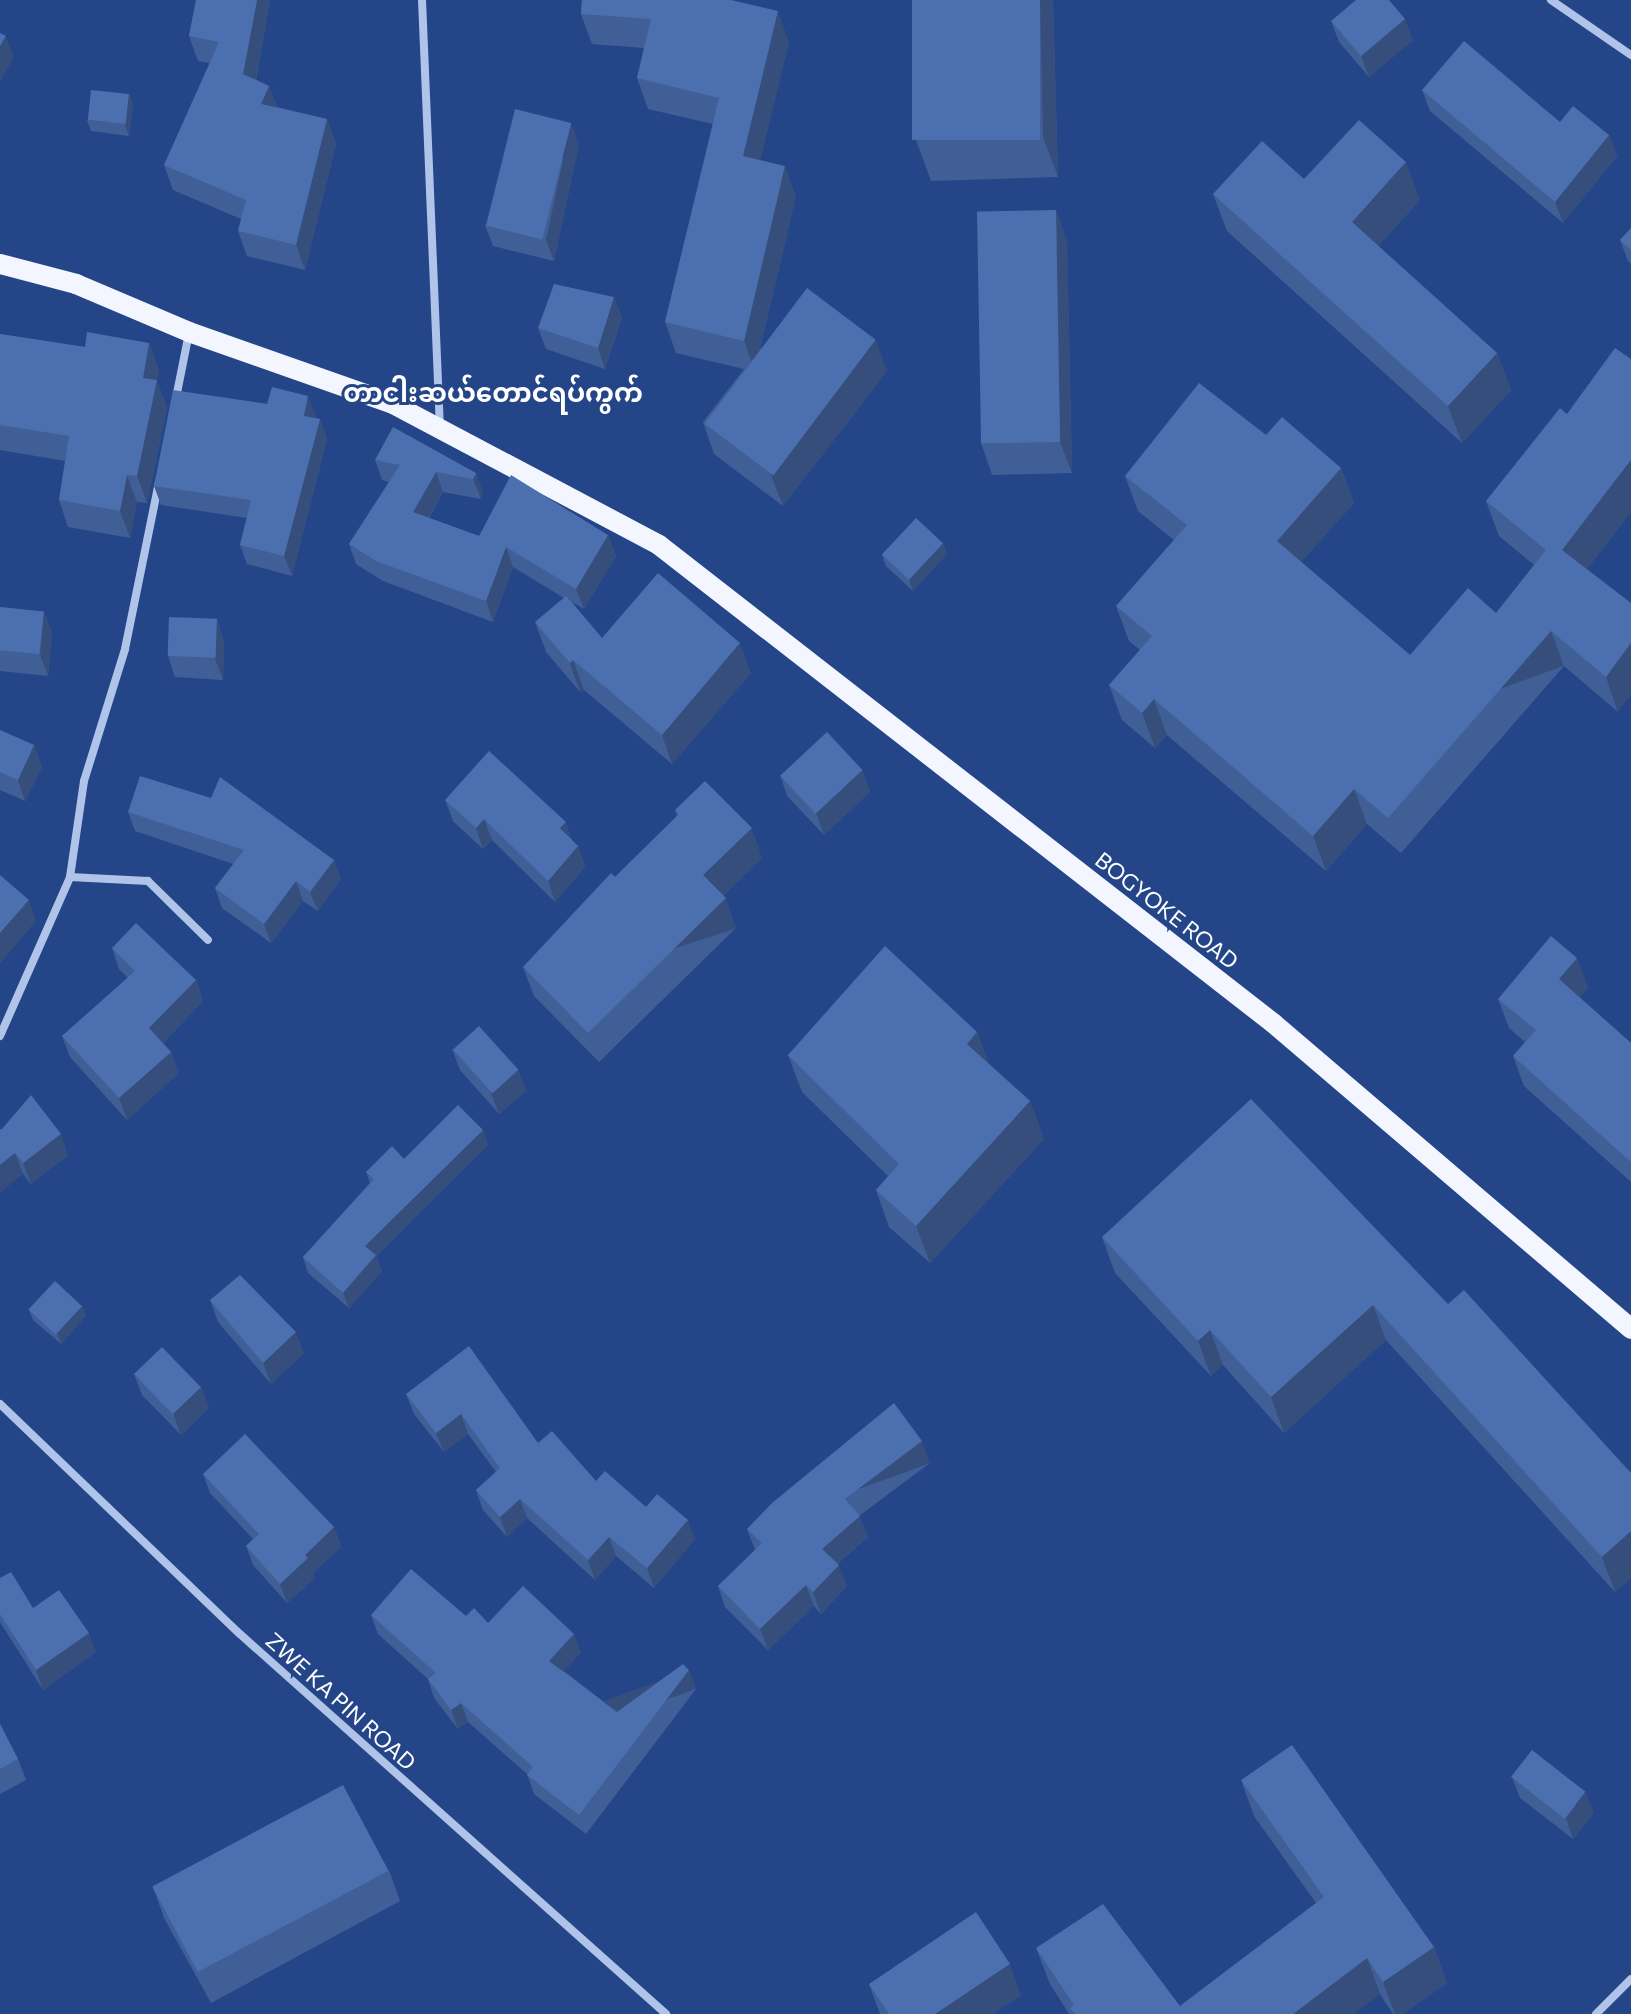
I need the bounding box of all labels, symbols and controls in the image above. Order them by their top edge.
district label: တာငါးဆယ်တောင်ရပ်ကွက် [343,376,643,408]
street label: BOGYOKE ROAD [1090,846,1244,974]
street label: ZWE KA PIN ROAD [261,1627,421,1775]

